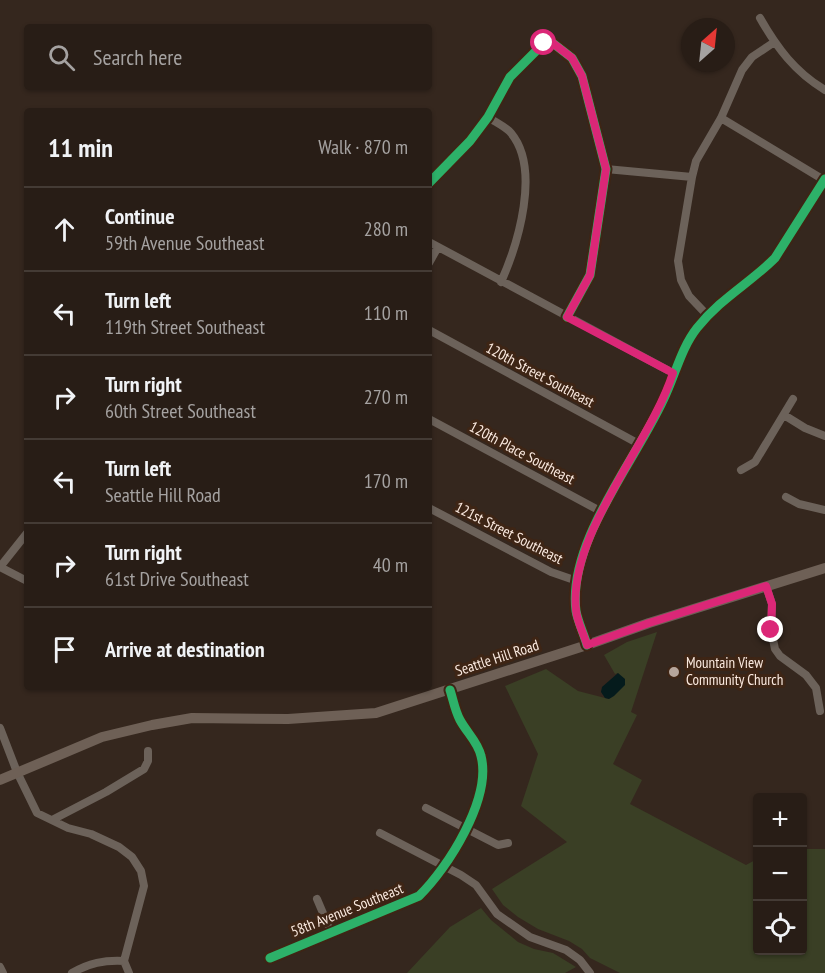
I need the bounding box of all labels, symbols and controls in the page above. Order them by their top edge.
north arrow [681,18,735,72]
search box [24,24,432,90]
route start [530,29,556,55]
icon: search [45,41,78,74]
text: Search here [93,43,182,71]
text: 11 min [48,131,113,164]
text: Walk · 870 m [318,134,408,160]
text: Continue [105,202,175,230]
icon: ahead [48,213,81,246]
text: 280 m [364,216,408,242]
text: 59th Avenue Southeast [105,230,265,256]
text: Turn left [105,286,171,314]
icon: left [48,297,81,330]
text: 110 m [364,300,408,326]
text: 119th Street Southeast [105,314,265,340]
street label: 120th Street Southeast [483,338,598,411]
text: Turn right [105,370,182,398]
icon: right [48,381,81,414]
text: 270 m [364,384,408,410]
text: 60th Street Southeast [105,398,256,424]
street label: 120th Place Southeast [466,417,578,488]
text: Turn left [105,454,171,482]
icon: left [48,465,81,498]
text: 170 m [364,468,408,494]
text: Seattle Hill Road [105,482,221,508]
street label: 121st Street Southeast [452,497,566,568]
text: Turn right [105,538,182,566]
icon: right [48,549,81,582]
text: 40 m [373,552,408,578]
text: 61st Drive Southeast [105,566,249,592]
route end [757,616,783,642]
icon: arrive [48,633,81,666]
text: Arrive at destination [105,635,265,663]
street label: Seattle Hill Road [453,635,541,680]
place label: Mountain View Community Church [686,653,783,689]
marker: Mountain View Community Church [667,665,681,679]
map controls [753,793,807,955]
button: + [753,793,807,847]
button: − [753,847,807,901]
street label: 58th Avenue Southeast [288,878,406,941]
button: locate [753,901,807,955]

